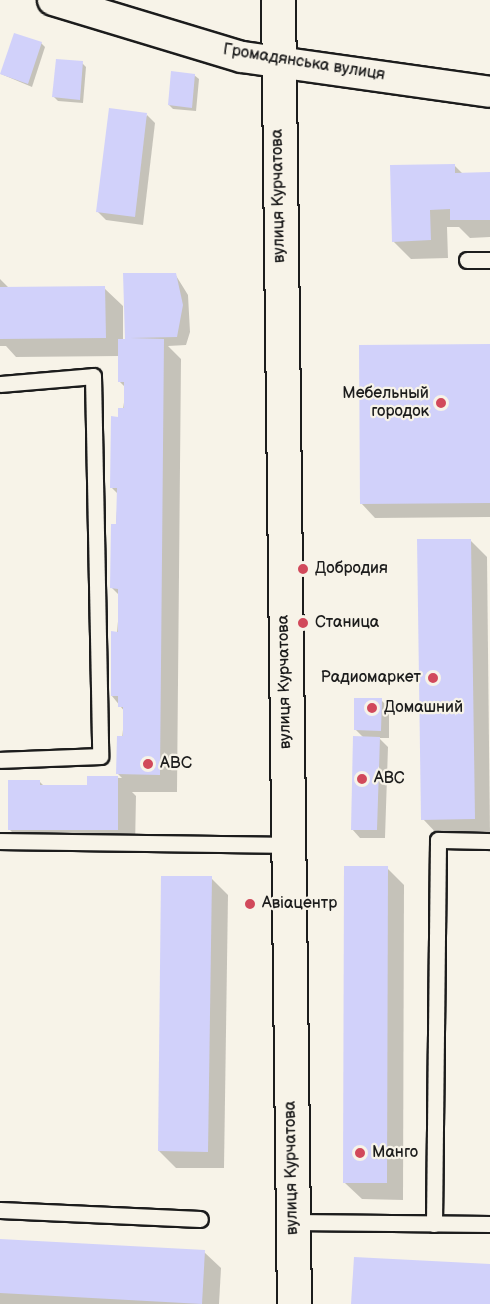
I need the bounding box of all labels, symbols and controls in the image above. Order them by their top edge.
street label: Громадянська вулиця [222,41,386,85]
street label: вулиця Курчатова [268,129,290,263]
place label: Мебельный городок [342,384,429,422]
marker: Мебельный городок [434,396,448,410]
place label: Добродия [315,559,388,579]
marker: Добродия [296,562,310,576]
place label: Станица [315,613,379,633]
street label: вулиця Курчатова [274,615,296,749]
marker: Станица [296,616,310,630]
place label: Радиомаркет [321,668,421,688]
marker: Радиомаркет [426,671,440,685]
place label: Домашний [384,698,463,718]
marker: Домашний [365,701,379,715]
place label: ABC [160,754,192,774]
marker: ABC [141,757,155,771]
place label: АВС [374,769,405,789]
marker: АВС [355,772,369,786]
place label: Авіацентр [262,894,337,914]
marker: Авіацентр [243,897,257,911]
street label: вулиця Курчатова [281,1101,303,1235]
place label: Манго [372,1143,418,1163]
marker: Манго [353,1146,367,1160]

